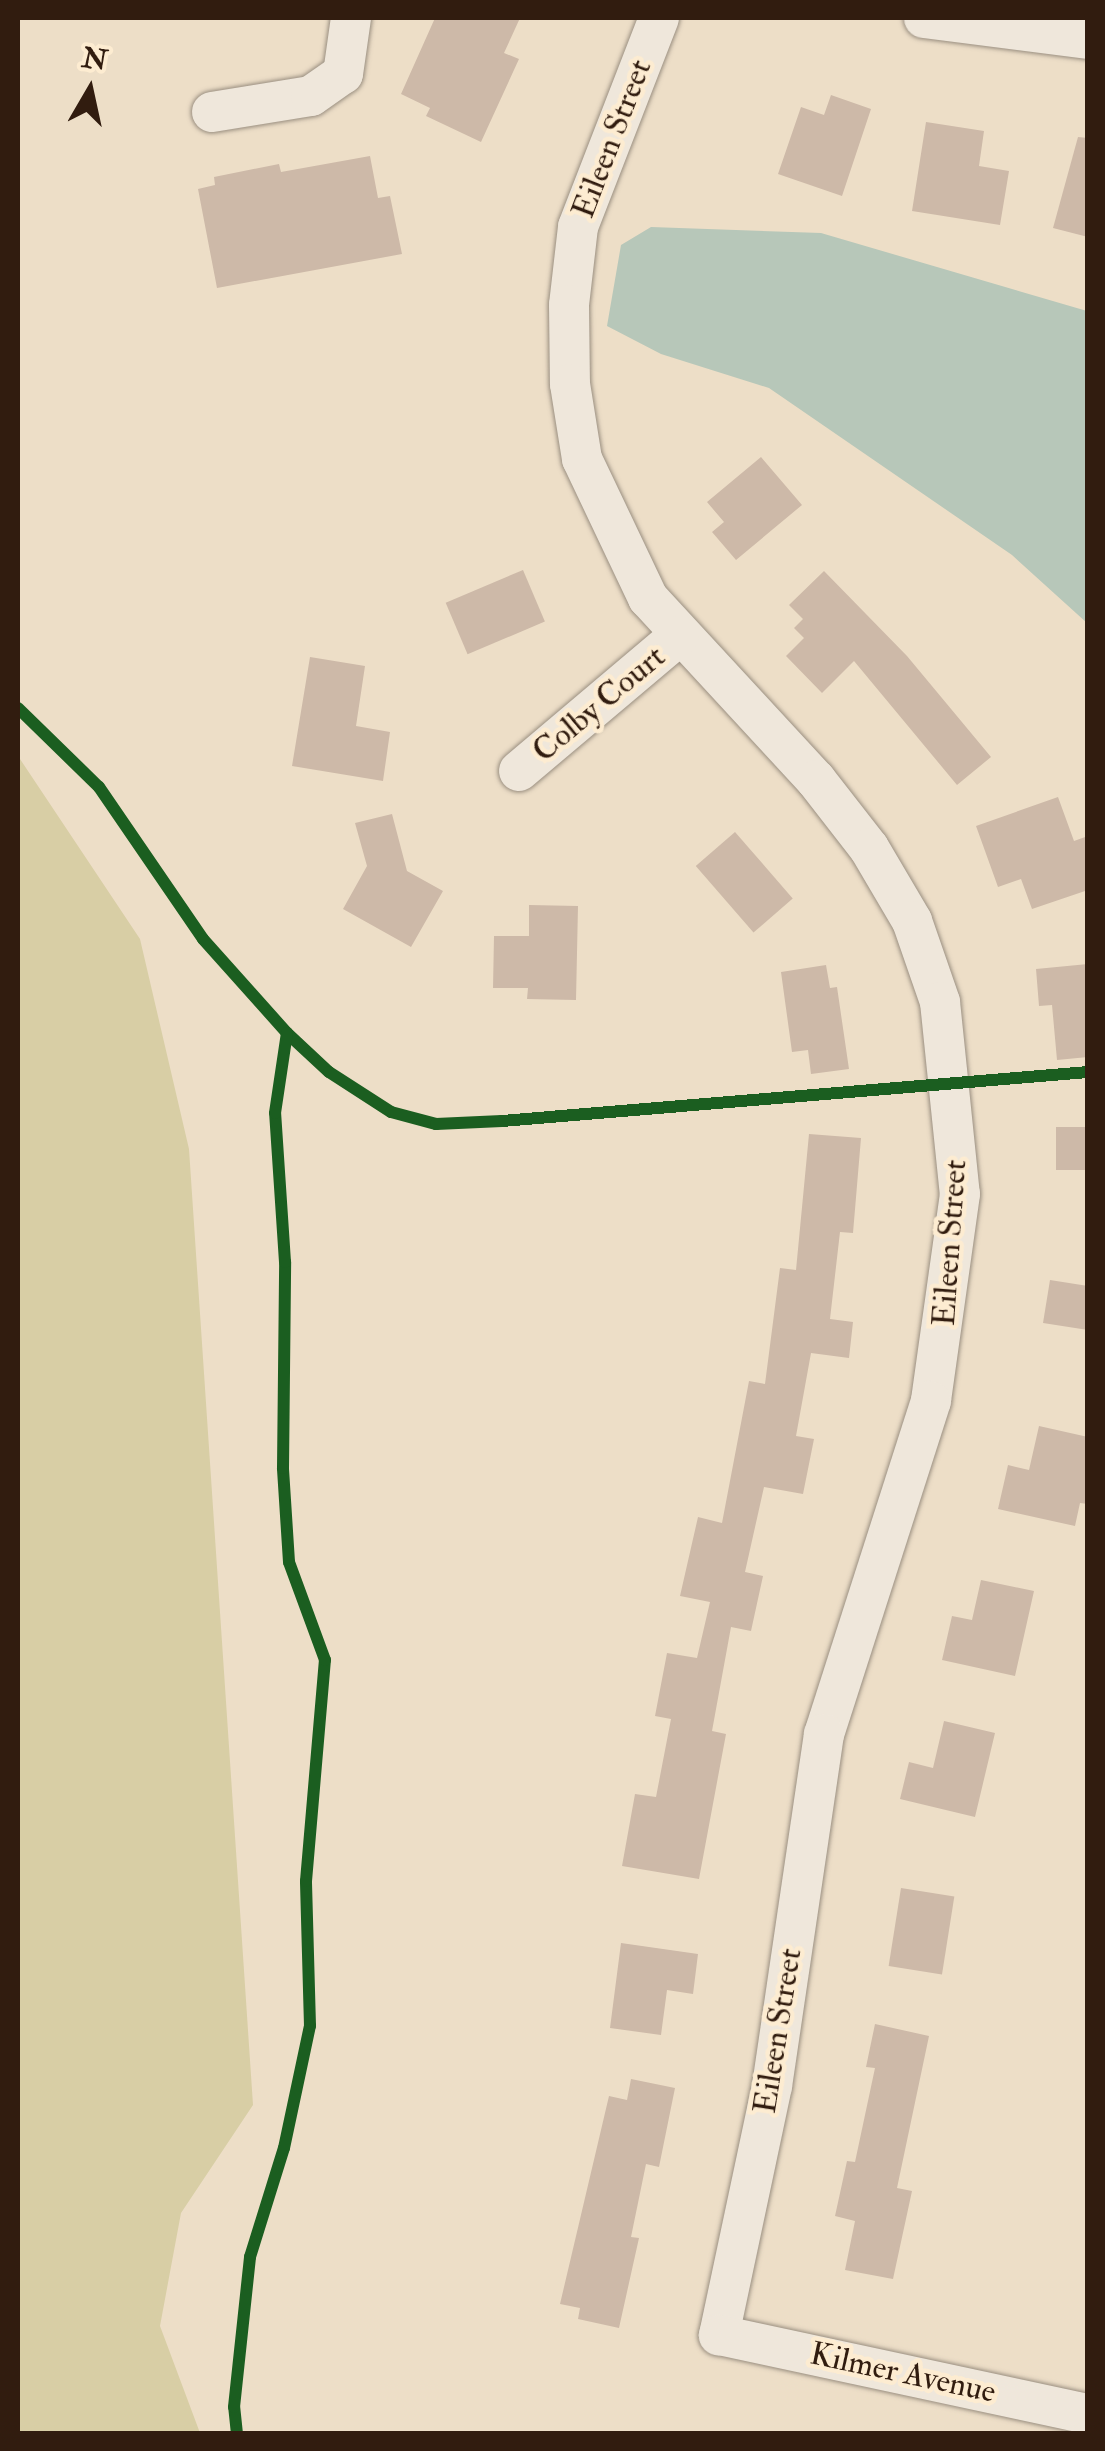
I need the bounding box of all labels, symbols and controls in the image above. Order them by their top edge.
north arrow [40,40,140,140]
text: N [80,41,110,79]
street label: Eileen Street [564,54,660,224]
street label: Colby Court [525,638,673,770]
street label: Eileen Street [925,1158,975,1328]
street label: Eileen Street [746,1946,810,2116]
street label: Kilmer Avenue [807,2335,999,2411]

